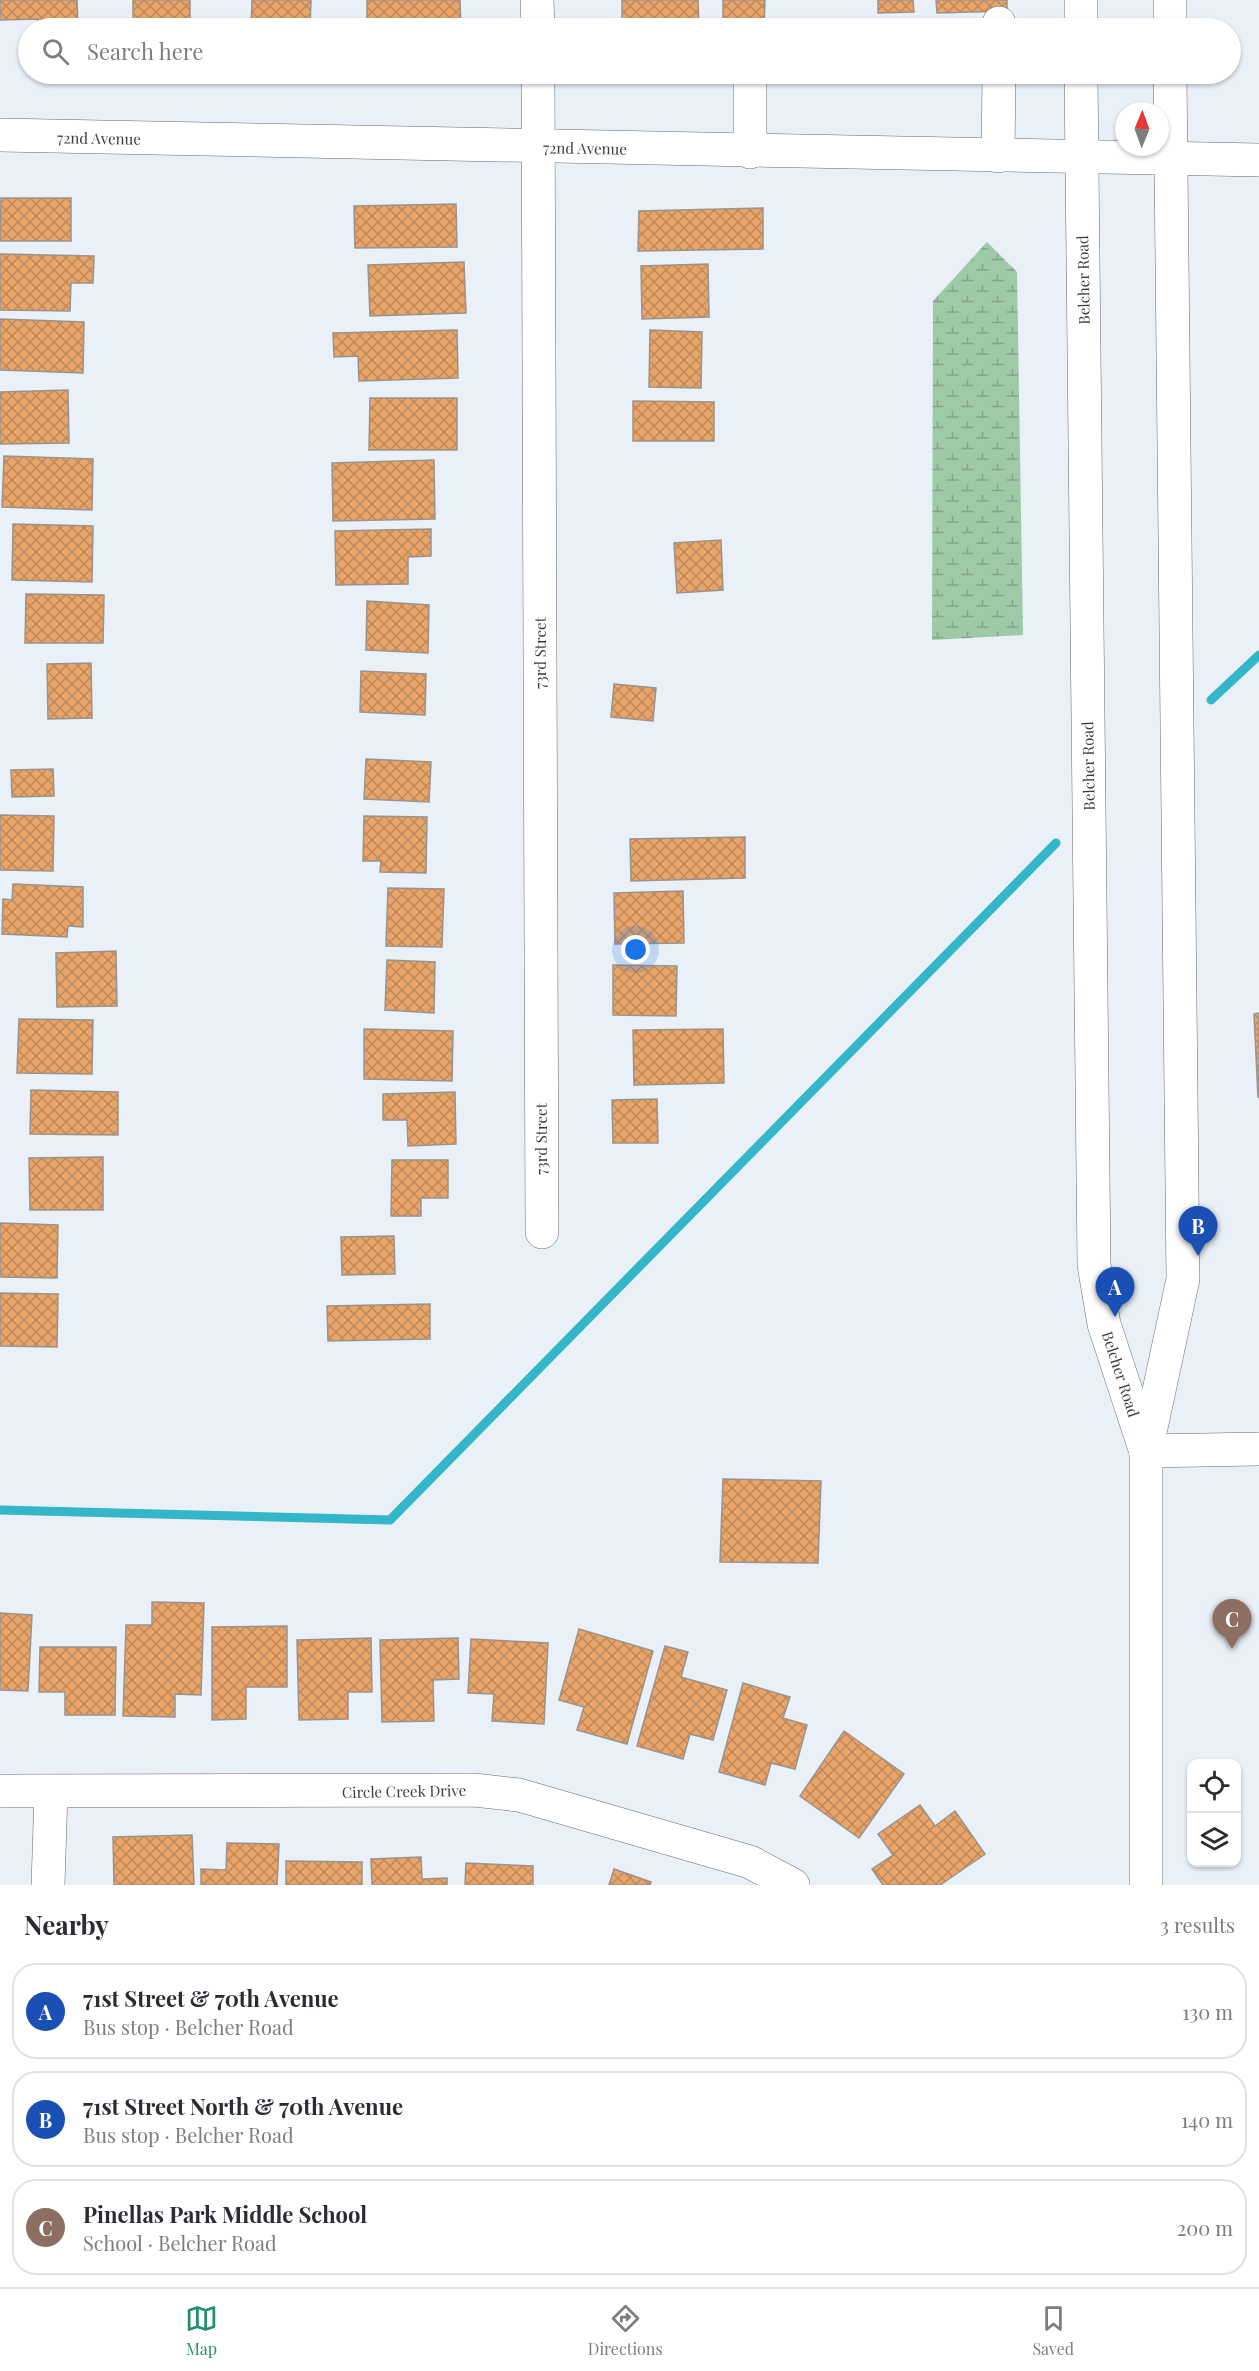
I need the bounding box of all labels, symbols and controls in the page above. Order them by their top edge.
search box [18,18,1241,84]
icon: search [39,35,72,68]
text: Search here [87,36,203,66]
north arrow [1115,102,1169,156]
street label: 72nd Avenue [57,127,141,149]
street label: 72nd Avenue [543,137,627,159]
street label: Belcher Road [1072,235,1094,325]
street label: 73rd Street [530,616,550,689]
street label: Belcher Road [1077,721,1099,811]
your location [621,935,650,964]
street label: 73rd Street [531,1102,551,1175]
pin: B [1178,1206,1218,1256]
pin: A [1096,1268,1134,1317]
street label: Belcher Road [1098,1329,1144,1420]
pin: C [1212,1600,1252,1649]
map controls [1187,1759,1241,1867]
button: locate [1187,1759,1241,1813]
street label: Circle Creek Drive [342,1780,466,1802]
button: layers [1187,1813,1241,1867]
text: Nearby [24,1907,109,1942]
text: 3 results [1160,1911,1235,1938]
text: 71st Street & 70th Avenue [83,1983,339,2013]
text: A [39,1998,52,2025]
text: 130 m [1182,1998,1233,2025]
text: Bus stop · Belcher Road [83,2013,294,2040]
text: 71st Street North & 70th Avenue [83,2091,403,2121]
text: B [39,2106,52,2133]
text: 140 m [1181,2106,1233,2133]
text: Bus stop · Belcher Road [83,2121,294,2148]
text: Pinellas Park Middle School [83,2199,367,2229]
text: C [38,2214,53,2241]
text: 200 m [1177,2214,1233,2241]
text: School · Belcher Road [83,2229,277,2256]
tab: Map [185,2302,218,2359]
tab: Directions [588,2302,663,2359]
tab: Saved [1032,2302,1074,2359]

